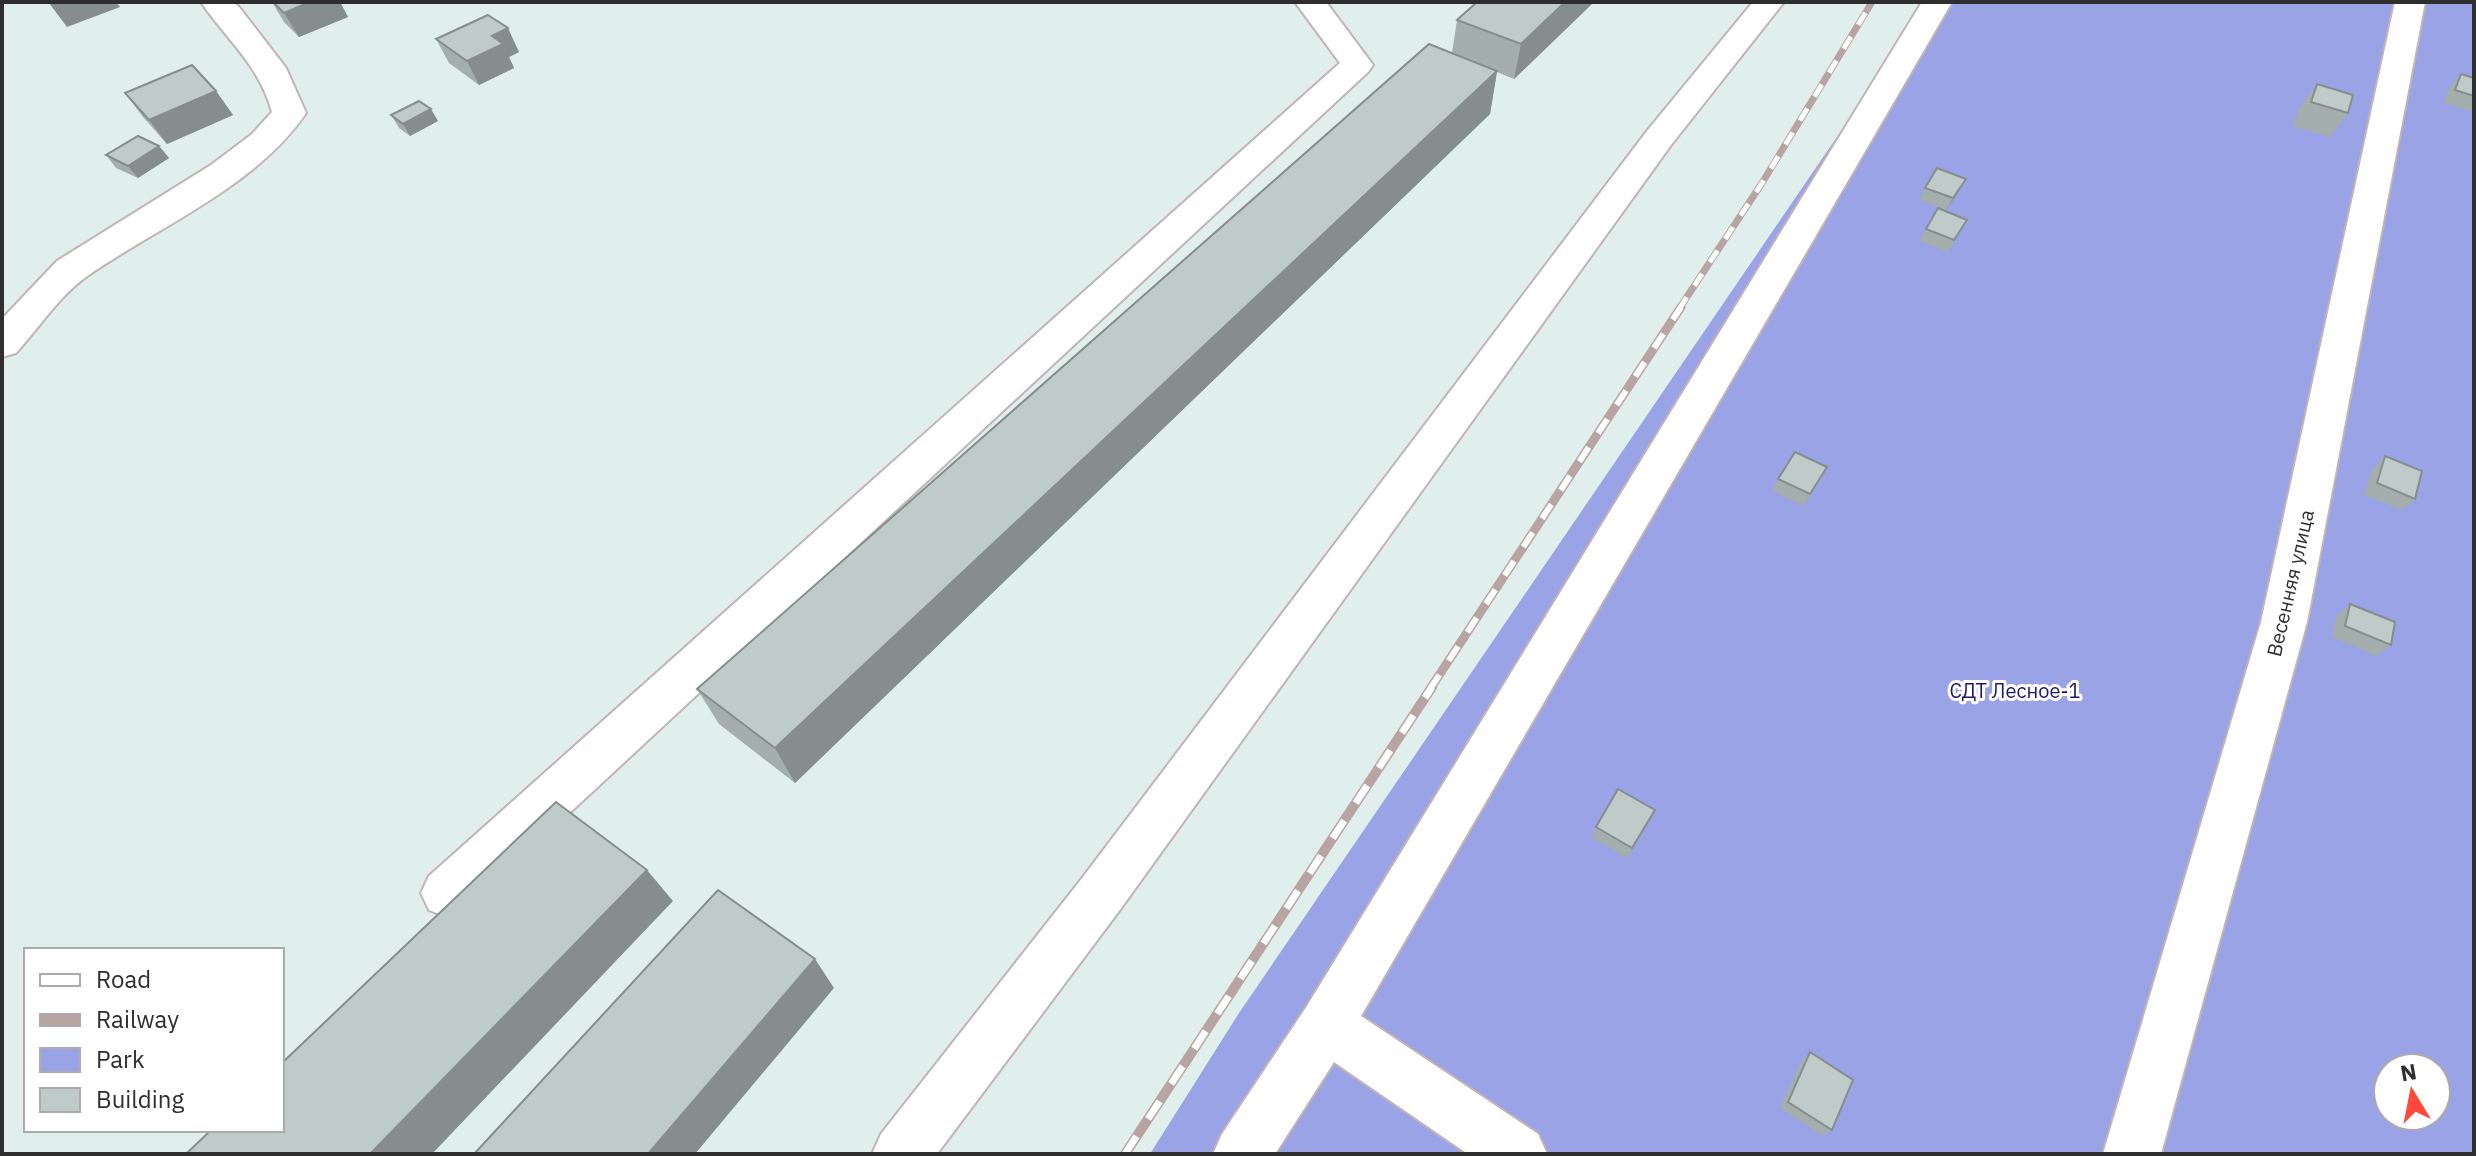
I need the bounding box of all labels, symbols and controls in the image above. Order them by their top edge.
street label: Весенняя улица [2260,507,2320,659]
park label: СДТ Лесное-1 [1949,677,2081,704]
legend [24,948,284,1132]
text: Road [96,963,151,995]
text: Railway [96,1003,179,1035]
text: Park [96,1043,145,1075]
north arrow [2372,1052,2452,1132]
text: N [2398,1056,2419,1087]
text: Building [96,1083,184,1115]

